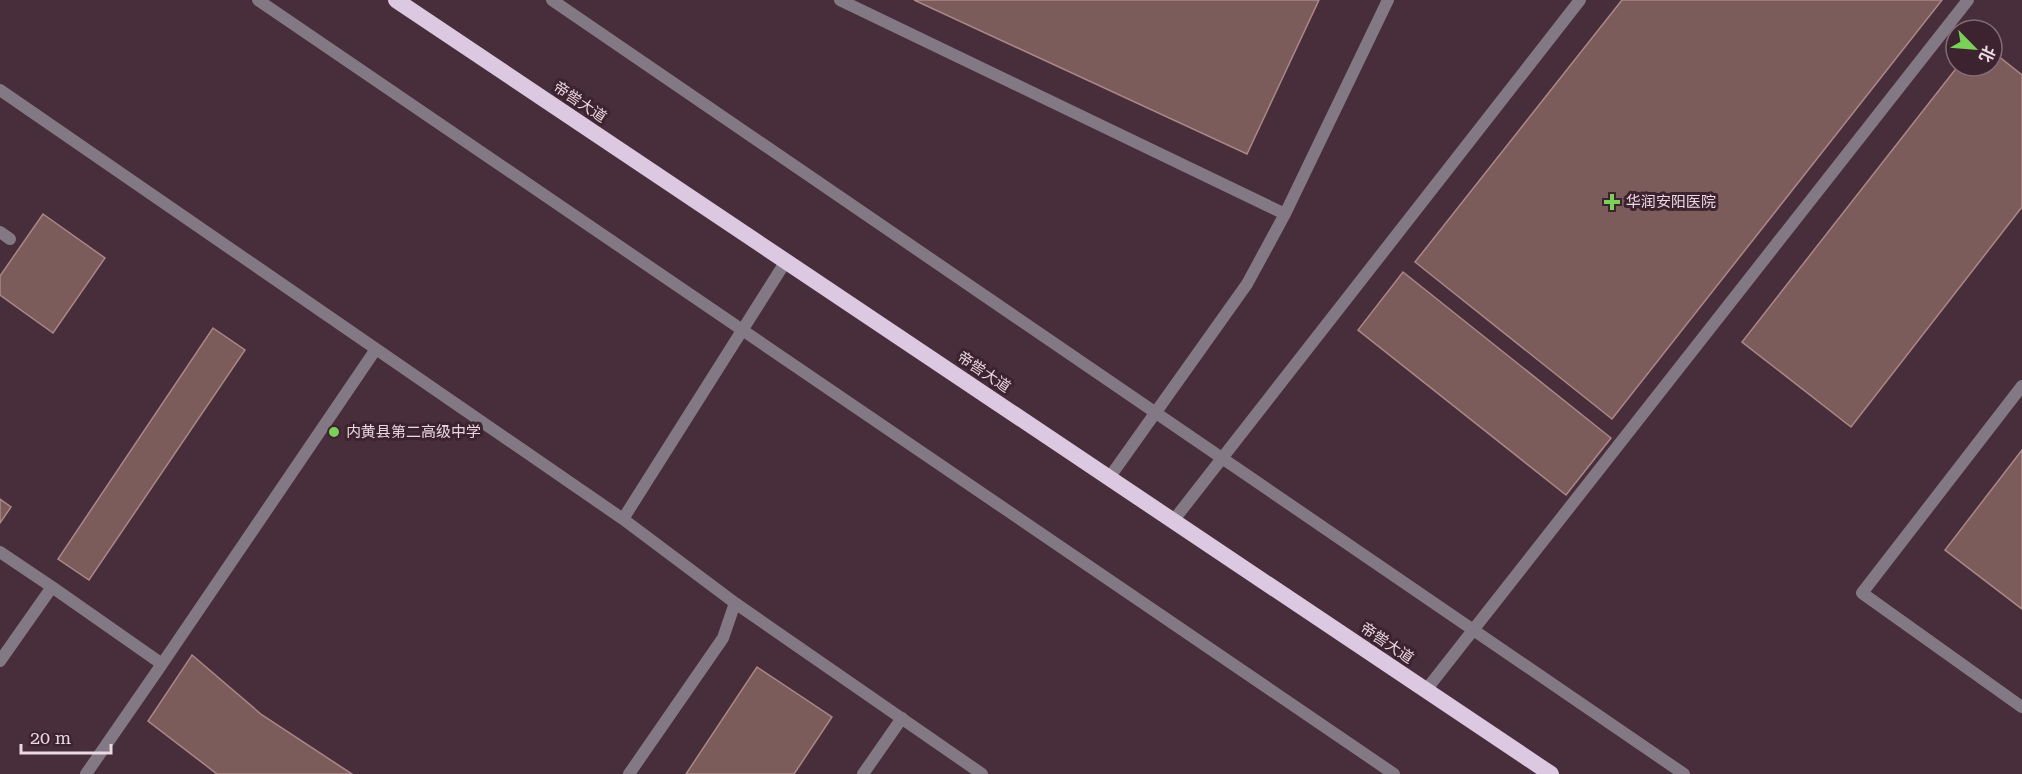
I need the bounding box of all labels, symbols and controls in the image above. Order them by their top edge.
north arrow [1944,18,2004,78]
text: 北 [1975,43,1999,65]
street label: 帝喾大道 [550,78,610,126]
marker: 华润安阳医院 [1603,193,1621,211]
place label: 华润安阳医院 [1626,193,1716,211]
street label: 帝喾大道 [954,348,1014,396]
place label: 内黄县第二高级中学 [346,423,481,441]
marker: 内黄县第二高级中学 [327,425,341,439]
street label: 帝喾大道 [1357,619,1417,667]
scale bar [21,717,111,755]
text: 20 m [30,727,71,748]

